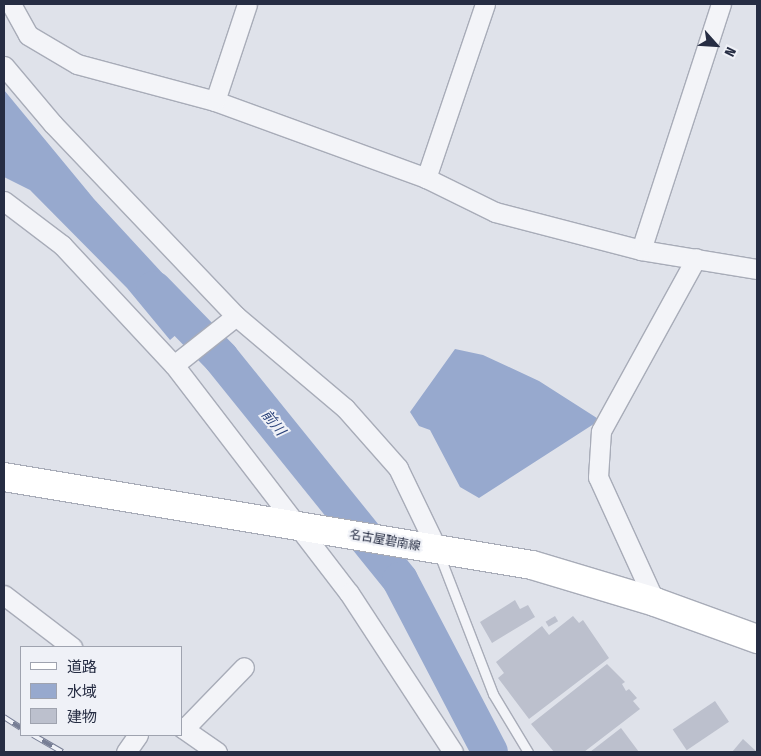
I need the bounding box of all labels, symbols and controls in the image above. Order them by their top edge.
north arrow [691,20,741,70]
text: N [720,44,739,59]
water label: 前川 [258,407,288,439]
street label: 名古屋碧南線 [348,528,422,554]
legend [20,646,182,736]
text: 道路 [67,658,97,676]
text: 水域 [67,683,97,701]
text: 建物 [67,708,97,726]

